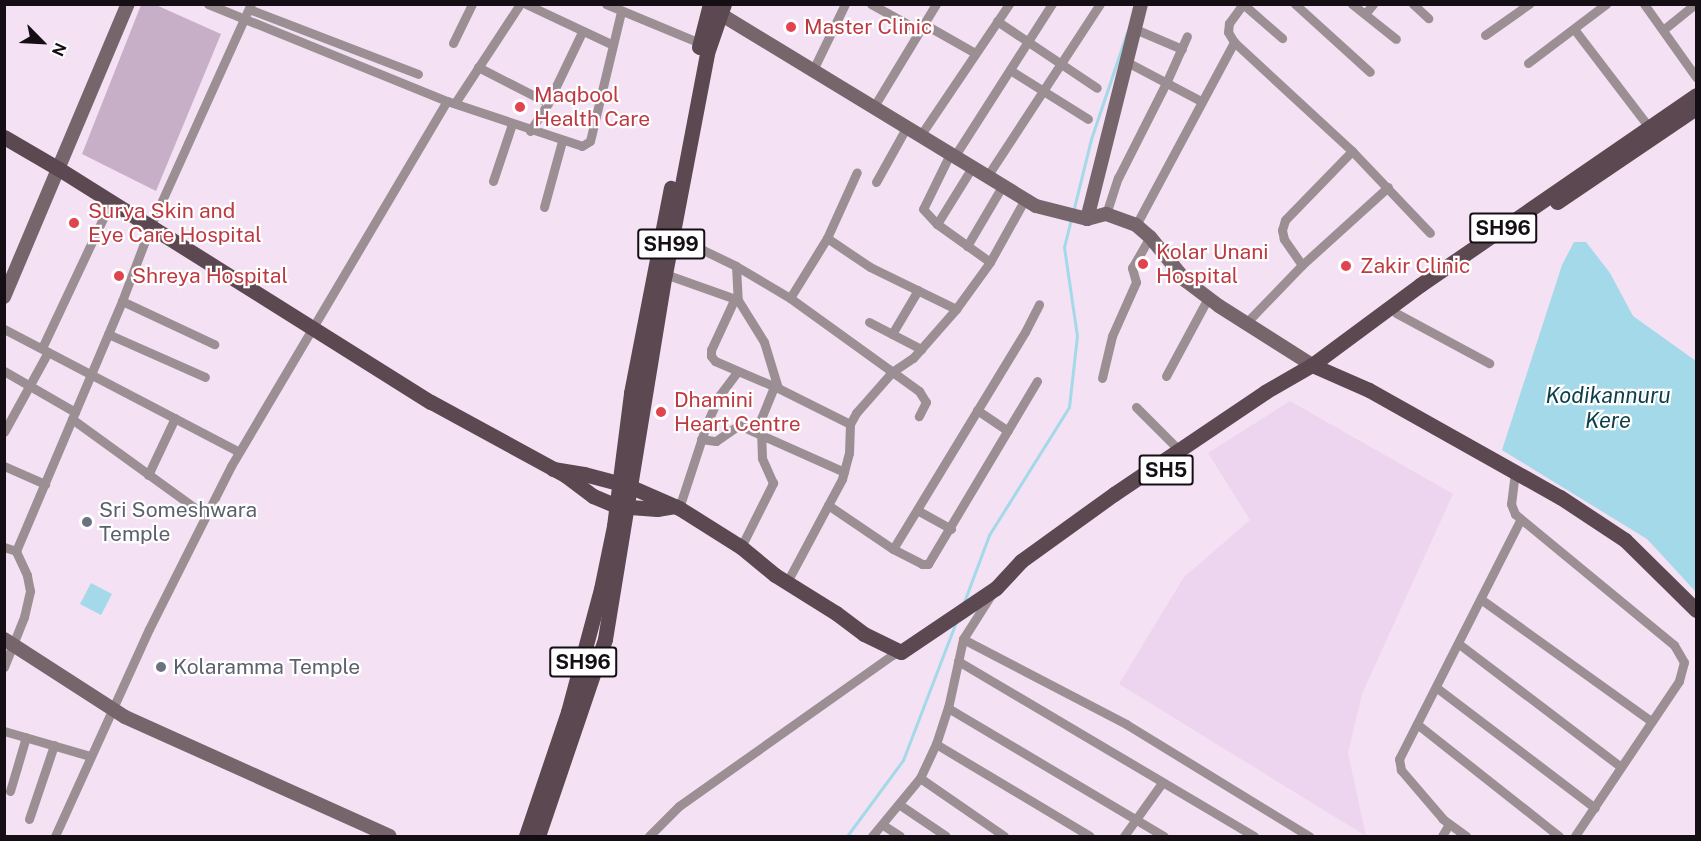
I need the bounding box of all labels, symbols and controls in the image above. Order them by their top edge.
north arrow [12,12,72,72]
place label: Master Clinic [804,14,932,40]
marker: Master Clinic [782,18,800,36]
text: N [48,40,70,59]
place label: Maqbool Health Care [534,82,650,132]
marker: Maqbool Health Care [511,98,529,116]
place label: Surya Skin and Eye Care Hospital [88,198,262,248]
road number: SH96 [1468,211,1538,245]
marker: Surya Skin and Eye Care Hospital [65,214,83,232]
road number: SH99 [636,227,706,261]
place label: Kolar Unani Hospital [1156,239,1269,289]
place label: Zakir Clinic [1360,253,1470,279]
marker: Kolar Unani Hospital [1134,255,1152,273]
marker: Zakir Clinic [1337,257,1355,275]
place label: Shreya Hospital [132,263,288,289]
marker: Shreya Hospital [110,267,128,285]
water label: Kodikannuru Kere [1545,382,1671,434]
place label: Dhamini Heart Centre [674,387,801,437]
marker: Dhamini Heart Centre [652,403,670,421]
road number: SH5 [1138,453,1194,487]
place label: Sri Someshwara Temple [99,497,257,547]
marker: Sri Someshwara Temple [80,515,94,529]
road number: SH96 [548,645,618,679]
place label: Kolaramma Temple [173,654,360,680]
marker: Kolaramma Temple [154,660,168,674]

